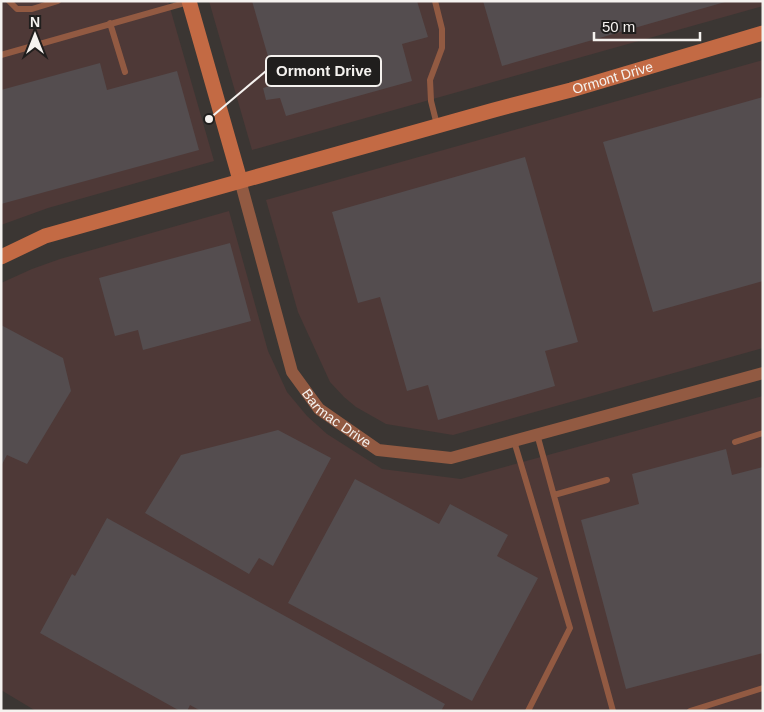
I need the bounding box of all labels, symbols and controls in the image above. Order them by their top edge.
north arrow [10,10,60,60]
scale bar [594,10,700,42]
text: N [30,14,40,30]
text: 50 m [602,18,635,35]
callout: Ormont Drive [266,56,381,86]
street label: Ormont Drive [570,58,655,97]
text: Ormont Drive [276,62,372,79]
street label: Barmac Drive [299,386,374,451]

